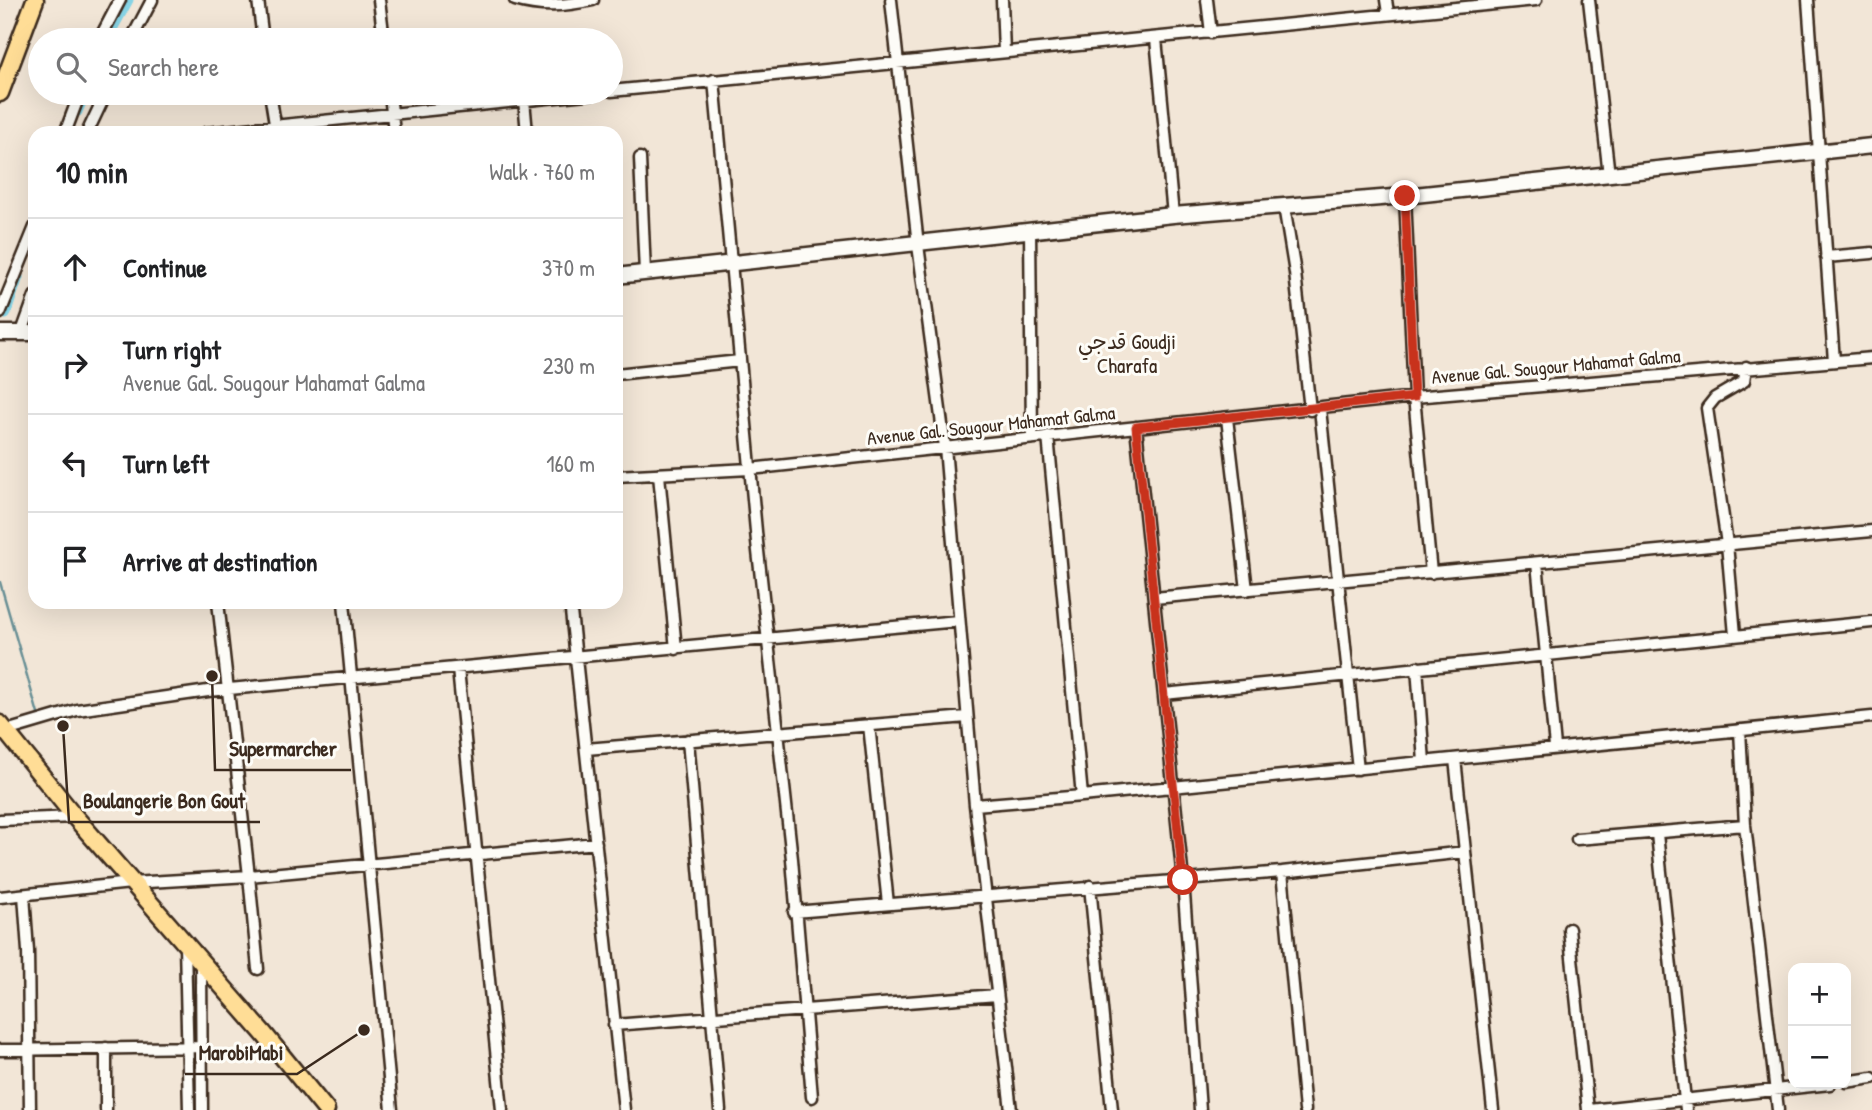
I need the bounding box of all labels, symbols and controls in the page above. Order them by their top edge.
search box [28,28,623,105]
icon: search [52,48,90,86]
text: Search here [108,49,219,84]
text: 10 min [56,152,128,192]
text: Walk · 760 m [489,156,595,187]
route end [1389,180,1420,211]
icon: ahead [56,248,94,286]
text: Continue [123,250,207,285]
text: 370 m [542,252,595,283]
district label: قدجي Goudji Charafa [1078,327,1176,380]
text: Turn right [123,332,221,367]
street label: Avenue Gal. Sougour Mahamat Galma [1431,342,1682,390]
icon: right [56,346,94,384]
text: 230 m [543,350,595,381]
text: Avenue Gal. Sougour Mahamat Galma [123,367,425,398]
street label: Avenue Gal. Sougour Mahamat Galma [866,399,1117,451]
icon: left [56,444,94,482]
text: Turn left [123,446,209,481]
text: 160 m [546,448,595,479]
icon: arrive [56,542,94,580]
text: Arrive at destination [123,544,318,579]
callout: Supermarcher [215,728,351,770]
text: Supermarcher [229,734,338,764]
callout: Boulangerie Bon Gout [69,780,260,822]
text: Boulangerie Bon Gout [83,786,246,816]
route start [1167,864,1198,895]
map controls [1788,963,1851,1089]
button: + [1788,963,1851,1026]
button: − [1788,1026,1851,1089]
callout: MarobiMabi [185,1032,297,1074]
text: MarobiMabi [199,1038,283,1067]

